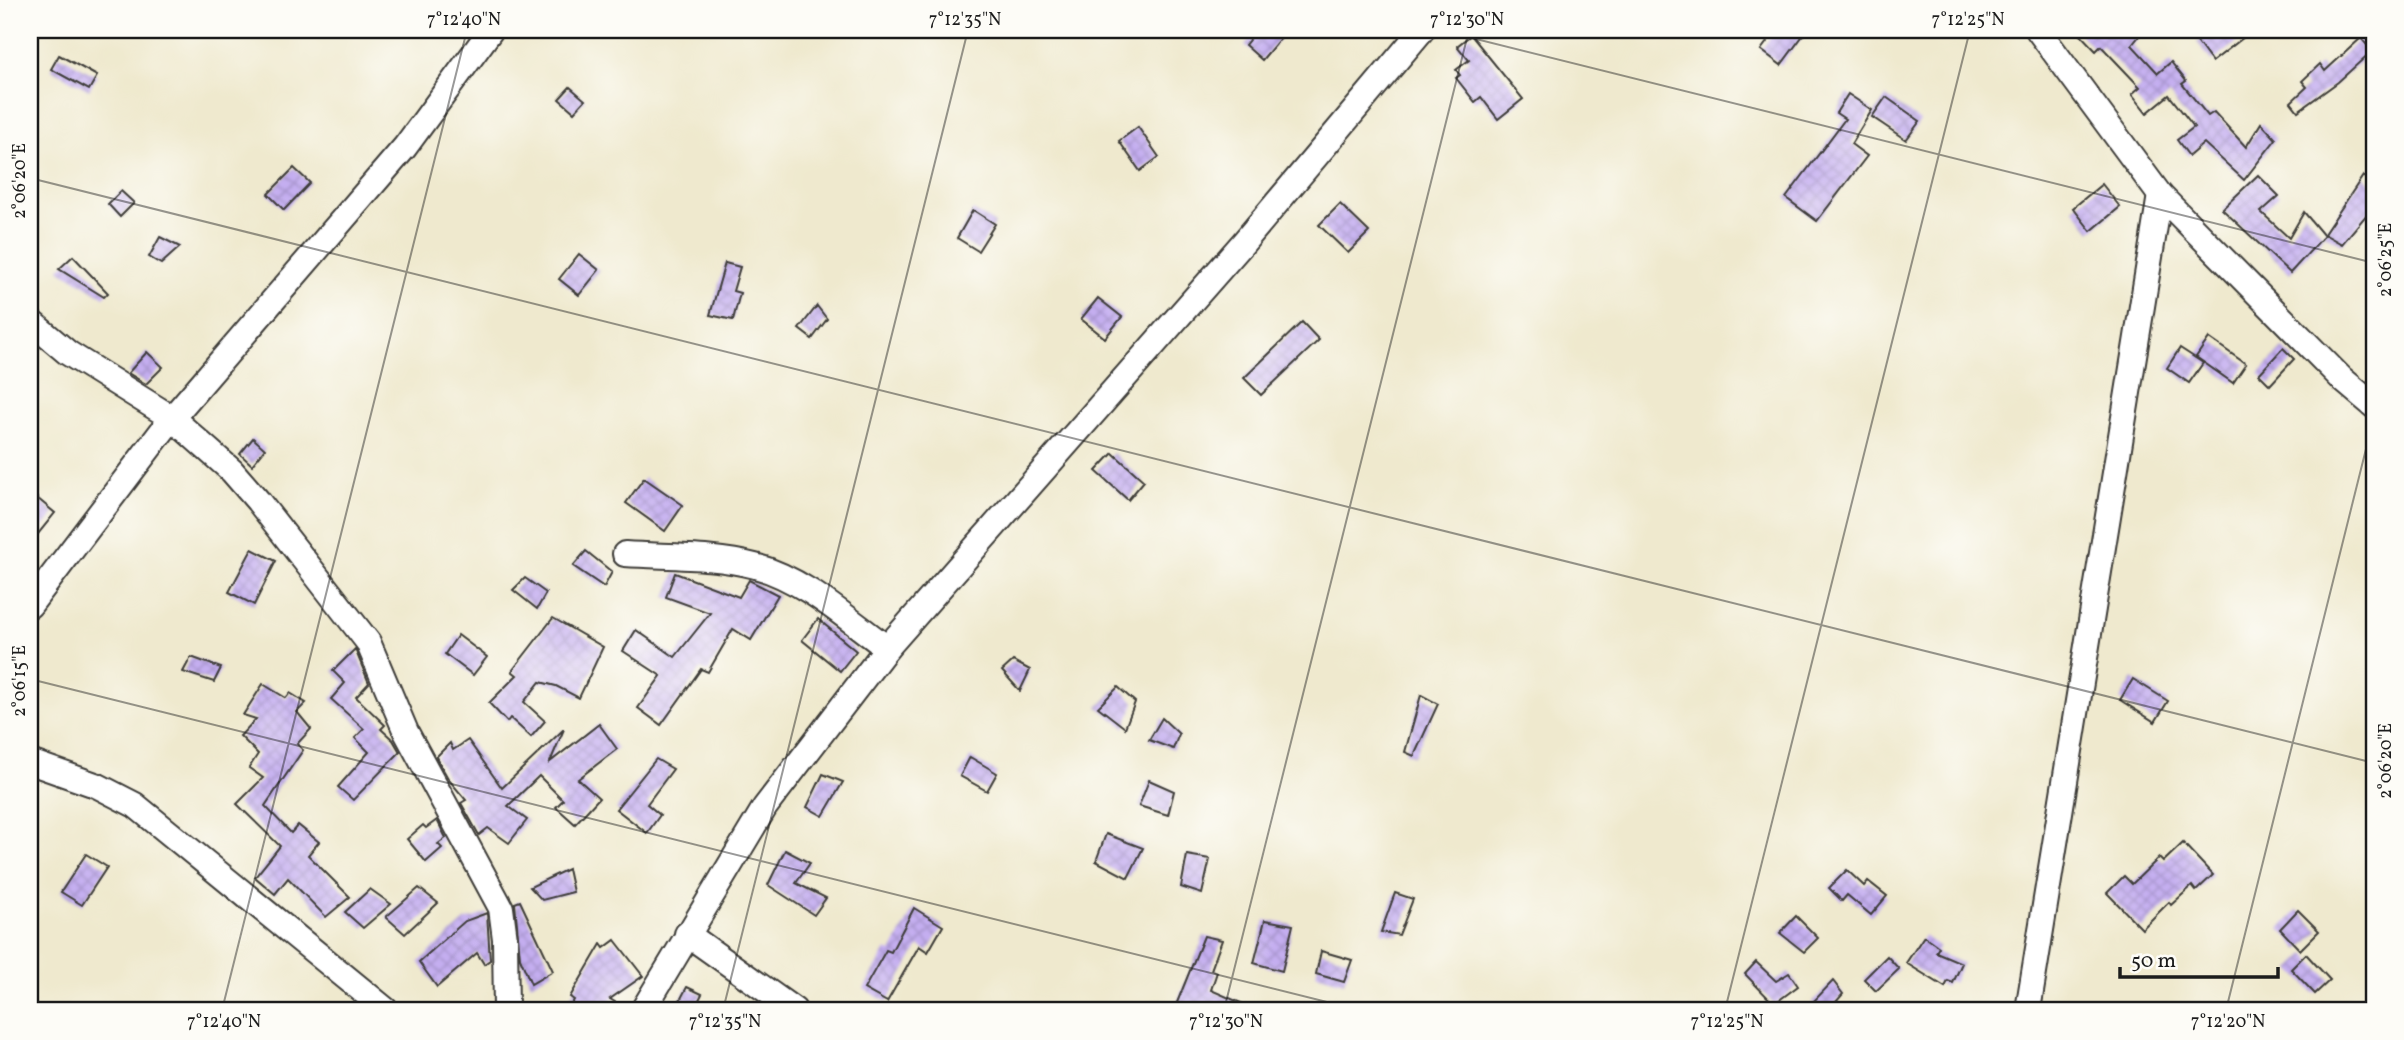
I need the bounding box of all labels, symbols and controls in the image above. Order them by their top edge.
text: 7°12'40"N [427,8,501,33]
text: 7°12'35"N [929,8,1001,33]
text: 7°12'30"N [1430,8,1504,33]
text: 7°12'25"N [1932,8,2005,33]
text: 2°06'20"E [8,143,33,219]
text: 2°06'25"E [2374,223,2399,297]
text: 2°06'15"E [8,645,33,717]
text: 2°06'20"E [2374,723,2399,799]
scale bar [2120,935,2278,979]
text: 50 m [2131,947,2176,976]
text: 7°12'40"N [187,1010,261,1035]
text: 7°12'35"N [689,1010,761,1035]
text: 7°12'30"N [1189,1010,1263,1035]
text: 7°12'25"N [1691,1010,1764,1035]
text: 7°12'20"N [2191,1010,2265,1035]

